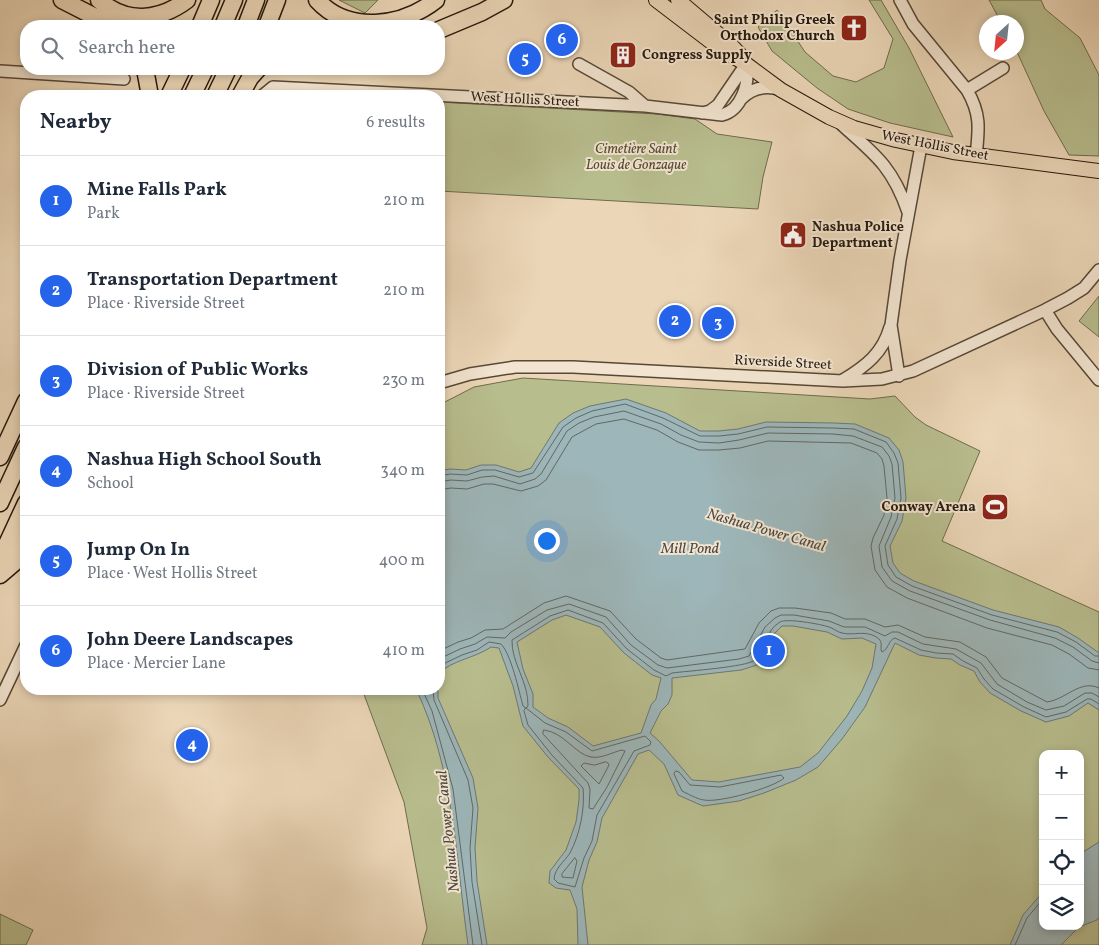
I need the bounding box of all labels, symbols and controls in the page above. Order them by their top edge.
place label: Saint Philip Greek Orthodox Church [714,11,836,46]
church icon: Saint Philip Greek Orthodox Church [839,13,869,43]
north arrow [979,15,1024,60]
search box [20,20,445,75]
pin: 6 [546,21,578,59]
icon: search [38,34,66,62]
text: Search here [78,35,175,61]
pin: 5 [509,40,541,78]
building icon: Congress Supply [608,40,638,70]
place label: Congress Supply [642,46,752,65]
street label: West Hollis Street [470,88,580,112]
text: Nearby [40,108,111,137]
text: 6 results [366,112,425,134]
street label: West Hollis Street [880,126,990,166]
park label: Cimetière Saint Louis de Gonzague [586,140,686,175]
text: Mine Falls Park [87,177,227,203]
text: 1 [53,190,59,212]
text: 210 m [383,190,425,212]
text: Park [87,203,120,225]
place label: Nashua Police Department [812,218,904,253]
public building icon: Nashua Police Department [778,220,808,250]
text: Transportation Department [87,267,338,293]
text: 2 [52,280,60,302]
text: 210 m [383,280,425,302]
text: Place · Riverside Street [87,293,245,315]
pin: 2 [659,302,691,340]
pin: 3 [702,304,734,342]
street label: Riverside Street [734,351,832,375]
text: Division of Public Works [87,357,308,383]
text: 3 [52,370,60,392]
text: 230 m [382,370,425,392]
text: Place · Riverside Street [87,383,245,405]
text: Nashua High School South [87,447,322,473]
text: 4 [51,460,61,482]
text: 340 m [381,460,425,482]
text: School [87,473,134,495]
sports icon: Conway Arena [980,492,1010,522]
place label: Conway Arena [881,498,976,517]
water label: Nashua Power Canal [704,504,828,558]
your location [534,528,560,554]
text: Jump On In [87,537,190,563]
water label: Mill Pond [660,539,719,560]
text: 5 [52,550,60,572]
text: 400 m [379,550,425,572]
text: Place · West Hollis Street [87,563,258,585]
text: John Deere Landscapes [87,627,293,653]
pin: 1 [753,632,785,670]
text: 6 [52,640,60,662]
text: 410 m [382,640,425,662]
text: Place · Mercier Lane [87,653,226,675]
pin: 4 [176,726,208,764]
map controls [1039,750,1084,930]
button: + [1039,750,1084,795]
water label: Nashua Power Canal [432,769,466,893]
button: − [1039,795,1084,840]
button: locate [1039,840,1084,885]
button: layers [1039,885,1084,930]

